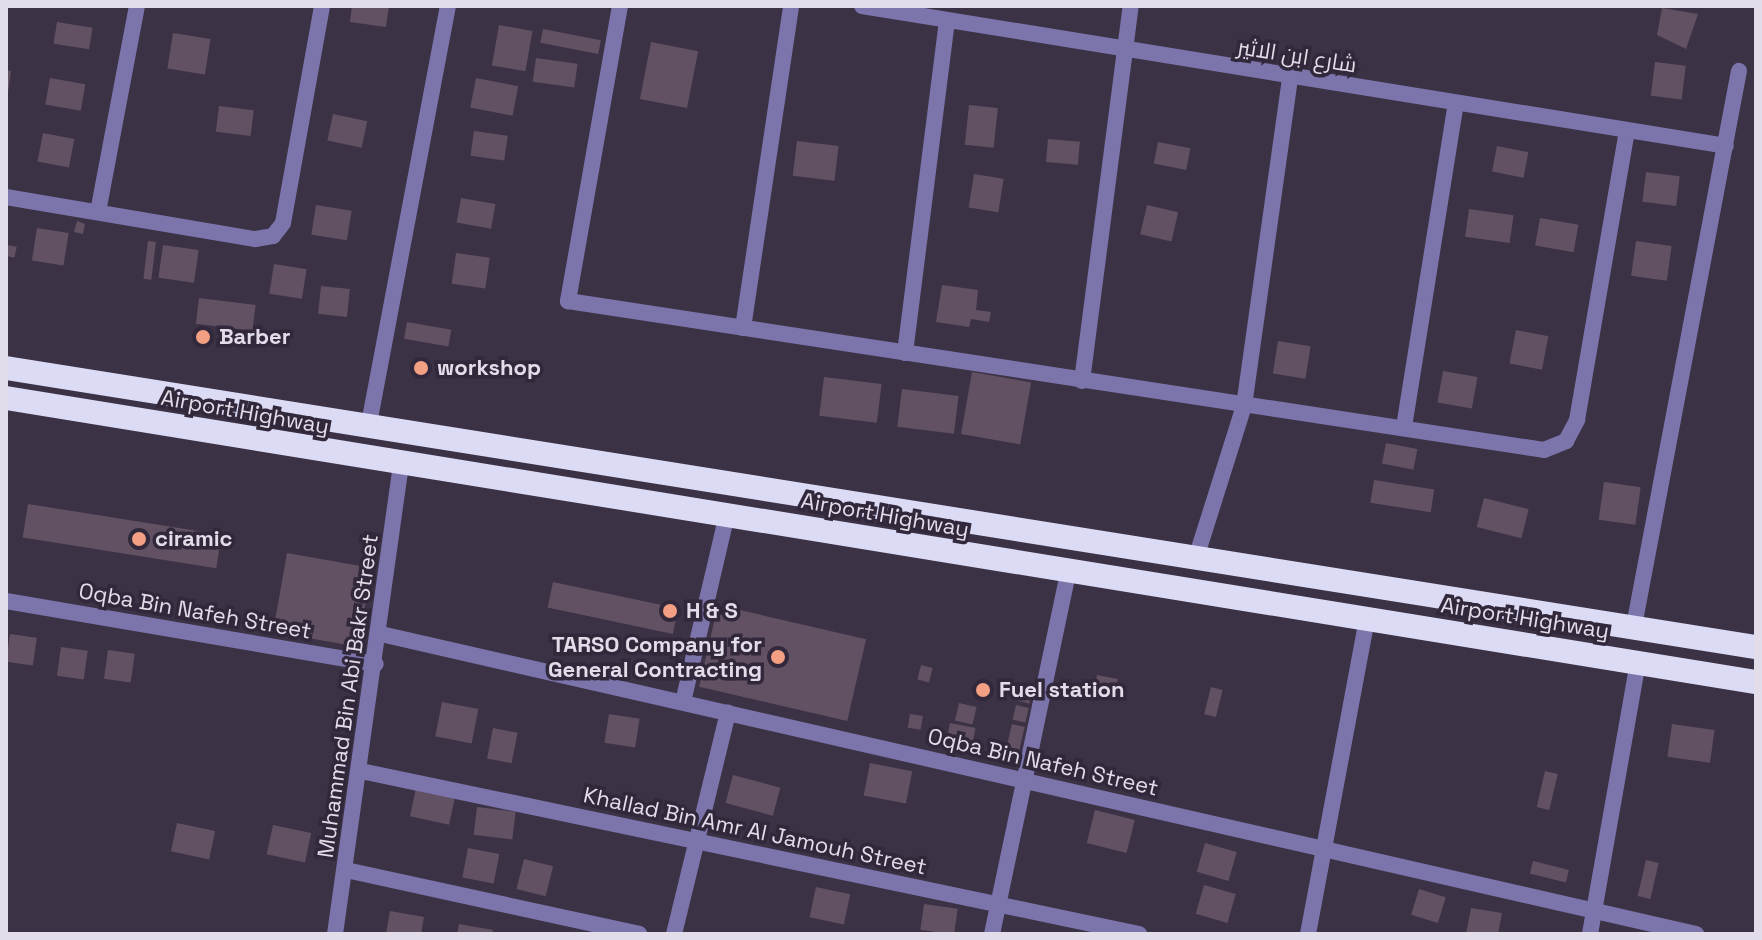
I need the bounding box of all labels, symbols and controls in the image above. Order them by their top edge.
street label: شارع ابن الاثير [1236,34,1358,78]
place label: Barber [219,324,290,350]
marker: Barber [194,328,212,346]
place label: workshop [437,355,541,381]
marker: workshop [412,359,430,377]
street label: Airport Highway [159,384,331,440]
street label: Airport Highway [799,487,971,543]
place label: ciramic [155,526,232,552]
marker: ciramic [130,530,148,548]
street label: Muhammad Bin Abi Bakr Street [312,532,384,860]
street label: Oqba Bin Nafeh Street [77,578,313,644]
street label: Airport Highway [1439,592,1611,644]
place label: H & S [686,598,738,624]
marker: H & S [661,602,679,620]
place label: TARSO Company for General Contracting [548,631,762,682]
marker: TARSO Company for General Contracting [769,648,787,666]
place label: Fuel station [999,677,1125,703]
marker: Fuel station [974,681,992,699]
street label: Oqba Bin Nafeh Street [925,723,1161,801]
street label: Khallad Bin Amr Al Jamouh Street [581,782,929,880]

